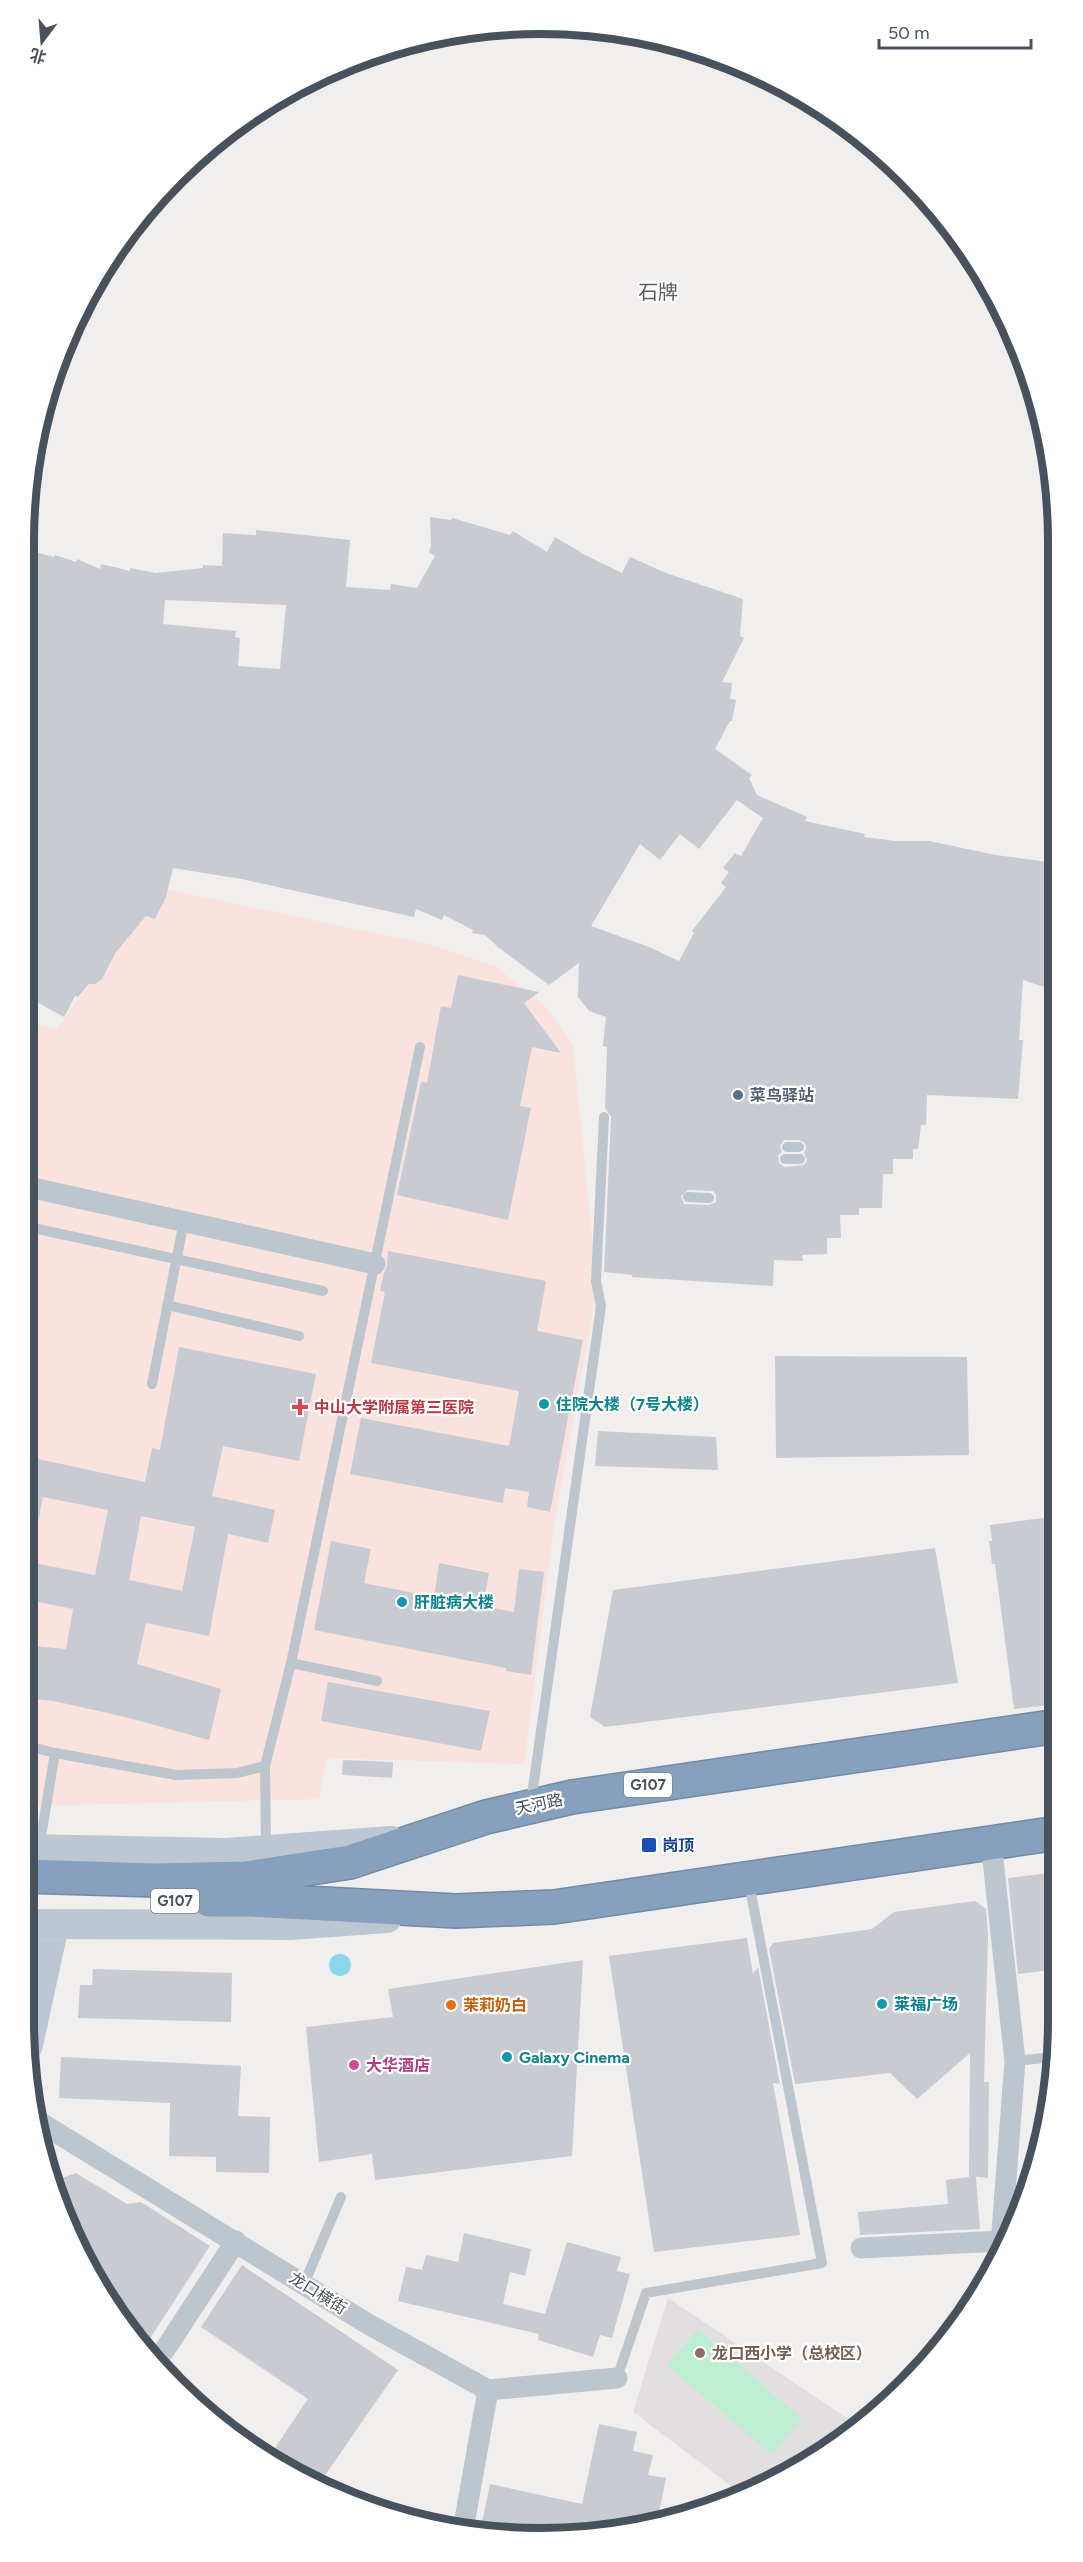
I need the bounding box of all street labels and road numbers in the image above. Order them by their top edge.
road number: G107 [624,1773,672,1797]
street label: 天河路 [514,1790,564,1818]
road number: G107 [151,1889,199,1913]
street label: 龙口横街 [286,2268,350,2318]

